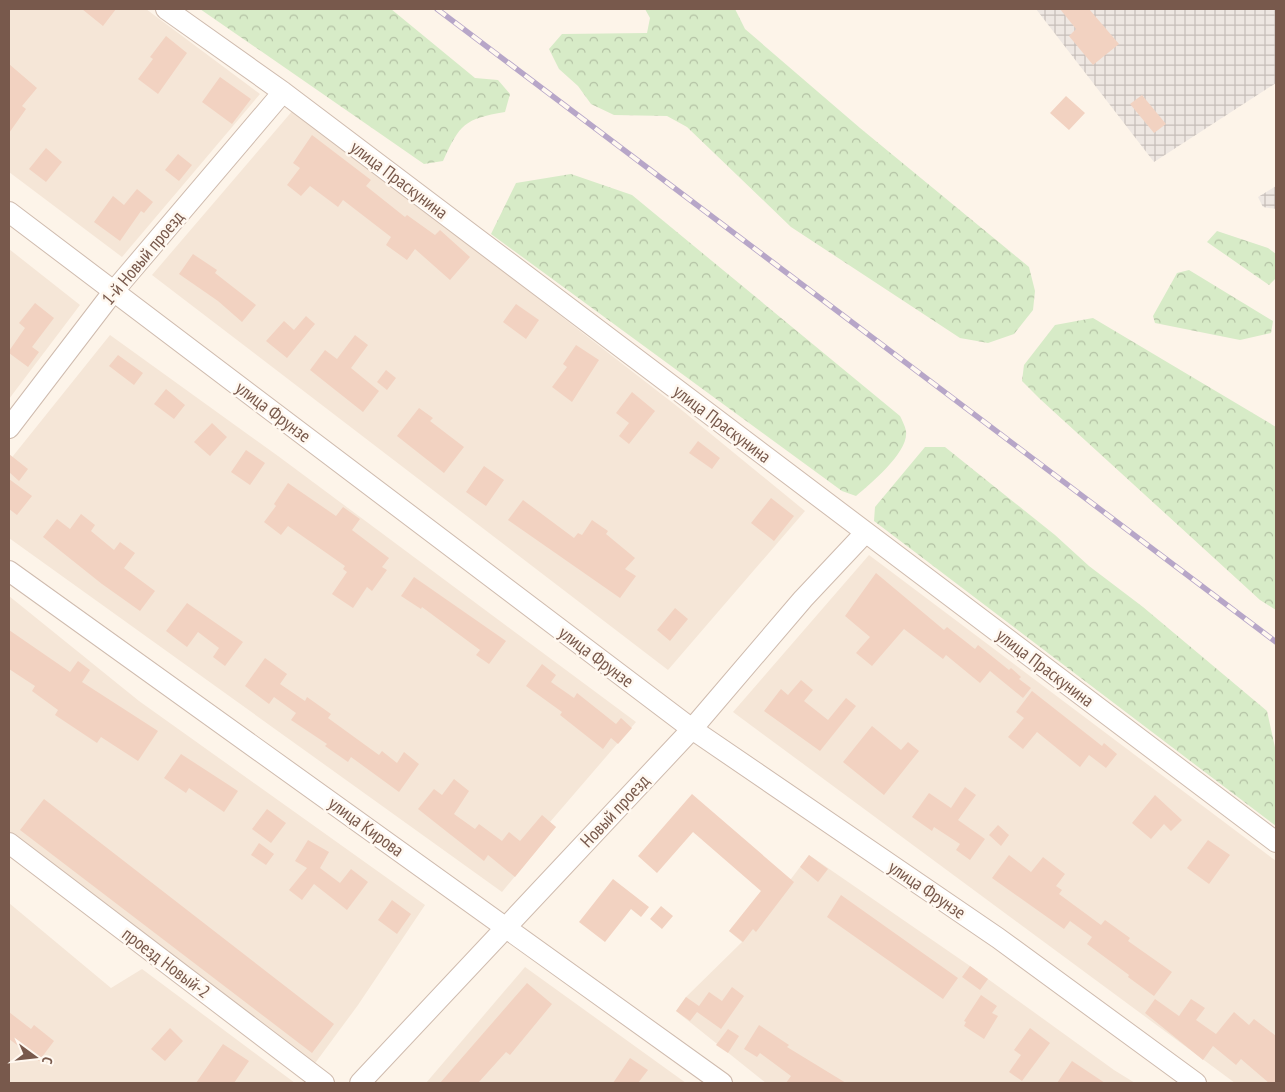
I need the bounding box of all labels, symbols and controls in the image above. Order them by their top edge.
street label: улица Праскунина [346,135,453,224]
street label: 1-й Новый проезд [96,206,189,310]
street label: улица Фрунзе [231,376,315,447]
street label: улица Праскунина [669,379,776,468]
street label: улица Фрунзе [554,621,638,692]
street label: улица Праскунина [992,623,1099,712]
street label: Новый проезд [575,769,654,852]
street label: улица Кирова [324,792,408,862]
street label: улица Фрунзе [884,855,970,924]
street label: проезд Новый-2 [118,922,215,1003]
north arrow [10,1032,60,1082]
text: С [38,1055,57,1066]

